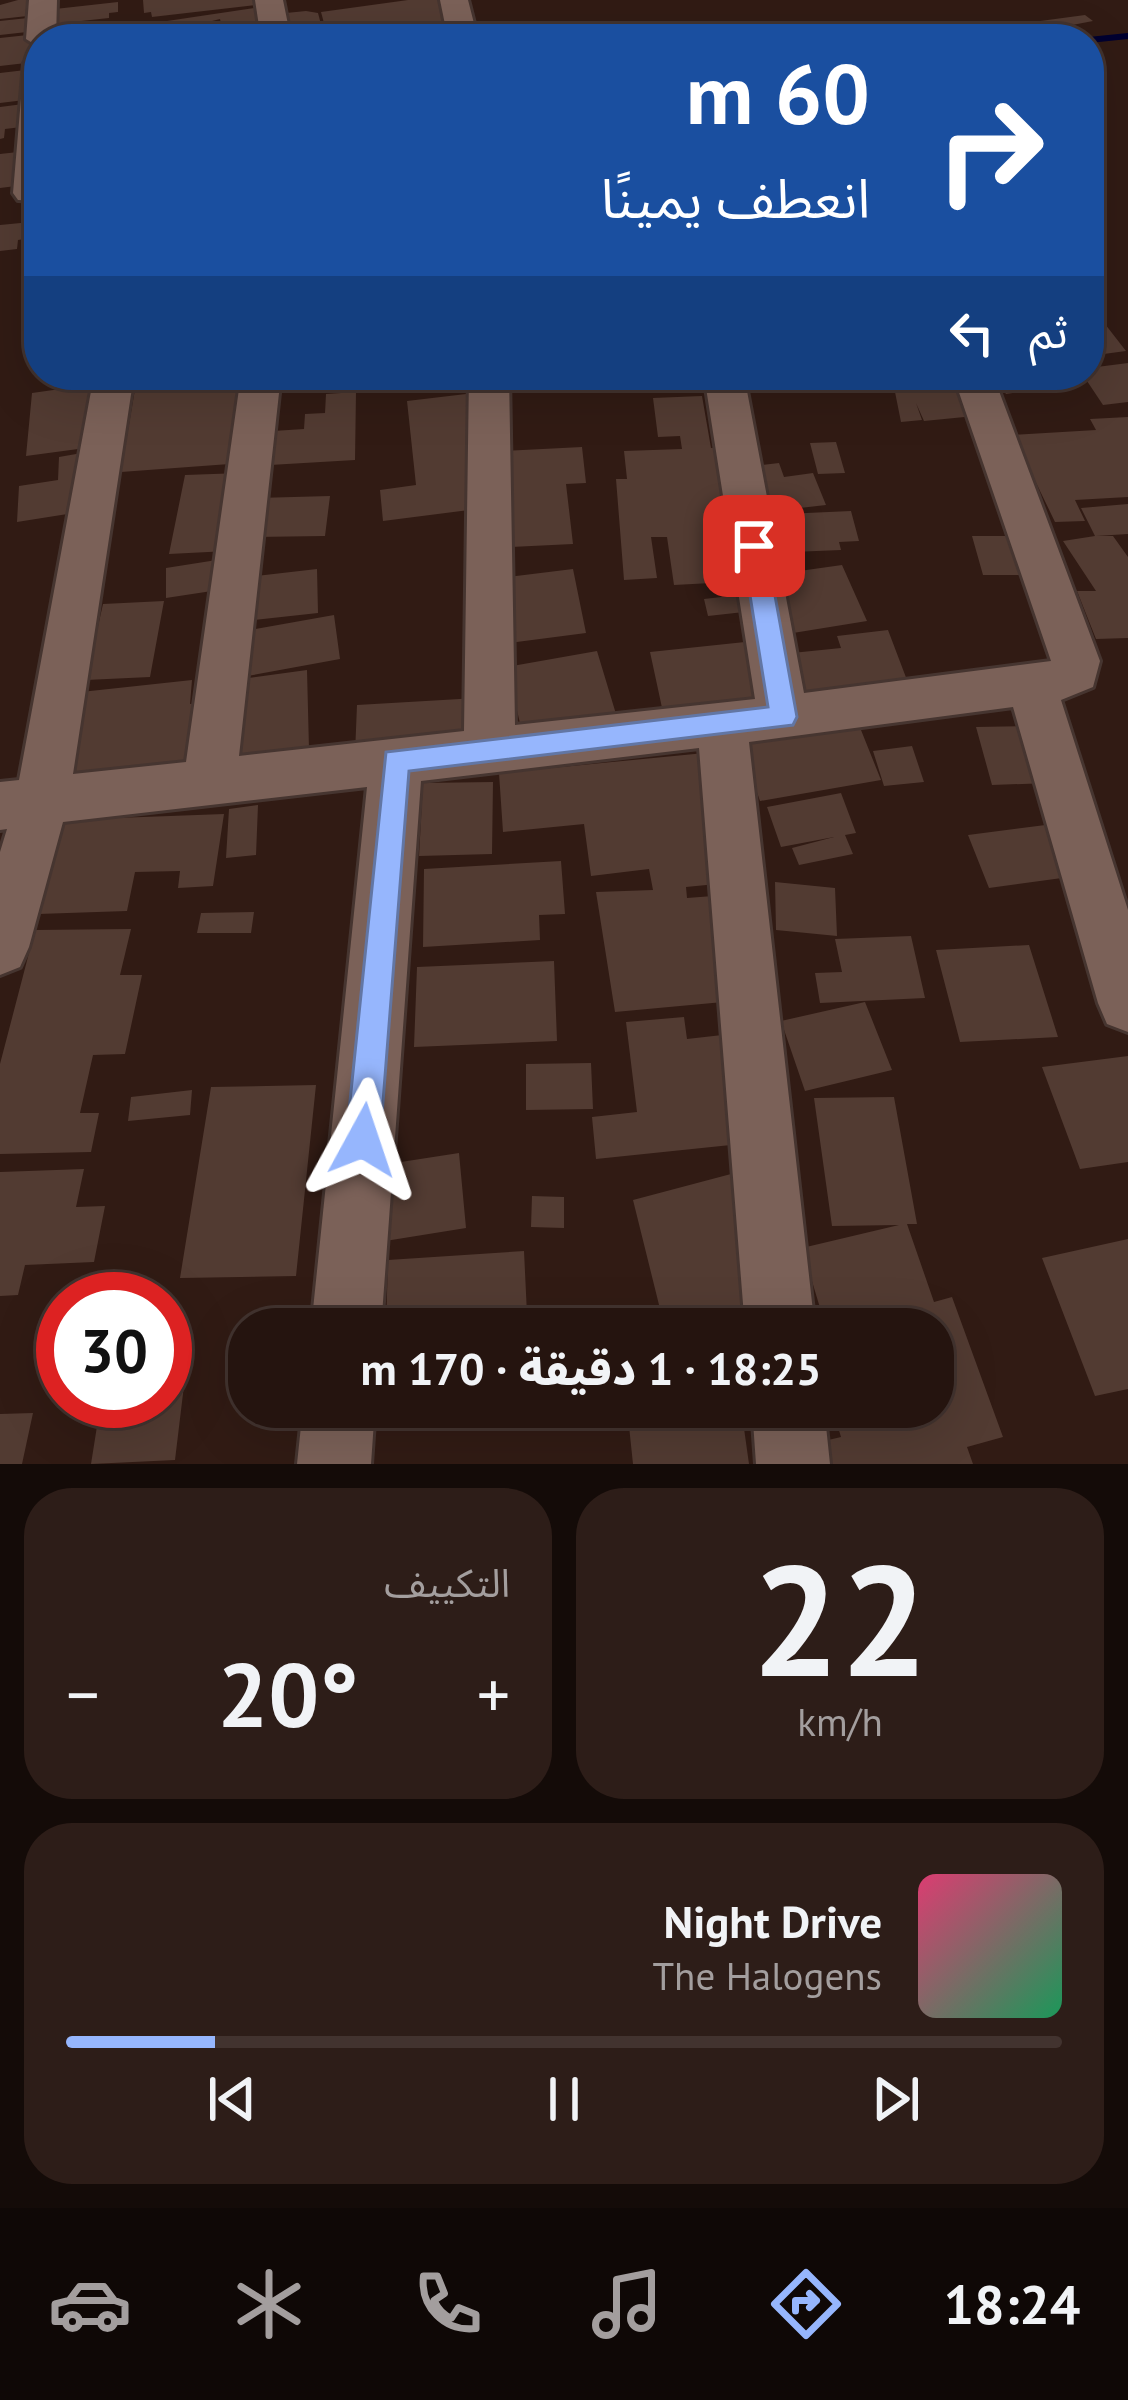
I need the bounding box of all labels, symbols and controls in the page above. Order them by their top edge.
text: 60 m [686,38,870,147]
icon: right [912,72,1068,228]
text: انعطف يمينًا [601,163,870,233]
icon: left [939,300,1005,366]
text: ثم [1029,302,1068,360]
pin [703,495,805,597]
icon: arrive [721,513,787,579]
position arrow [300,1077,426,1203]
speed limit sign: 30 [36,1272,192,1428]
text: 18:25 · 1 دقيقة · 170 m [360,1339,822,1397]
text: 22 [752,1517,928,1719]
text: التكييف [384,1557,510,1608]
text: 20° [217,1635,359,1752]
text: − [66,1651,99,1736]
text: + [477,1651,510,1736]
text: km/h [797,1696,883,1747]
text: Night Drive [664,1892,882,1950]
text: The Halogens [652,1950,882,2001]
icon: previous [199,2066,265,2132]
icon: pause [531,2066,597,2132]
icon: next [863,2066,929,2132]
icon: car [48,2262,132,2346]
icon: climate [227,2262,311,2346]
icon: phone [406,2262,490,2346]
icon: music [585,2262,669,2346]
icon: directions [764,2262,848,2346]
text: 18:24 [943,2269,1080,2339]

